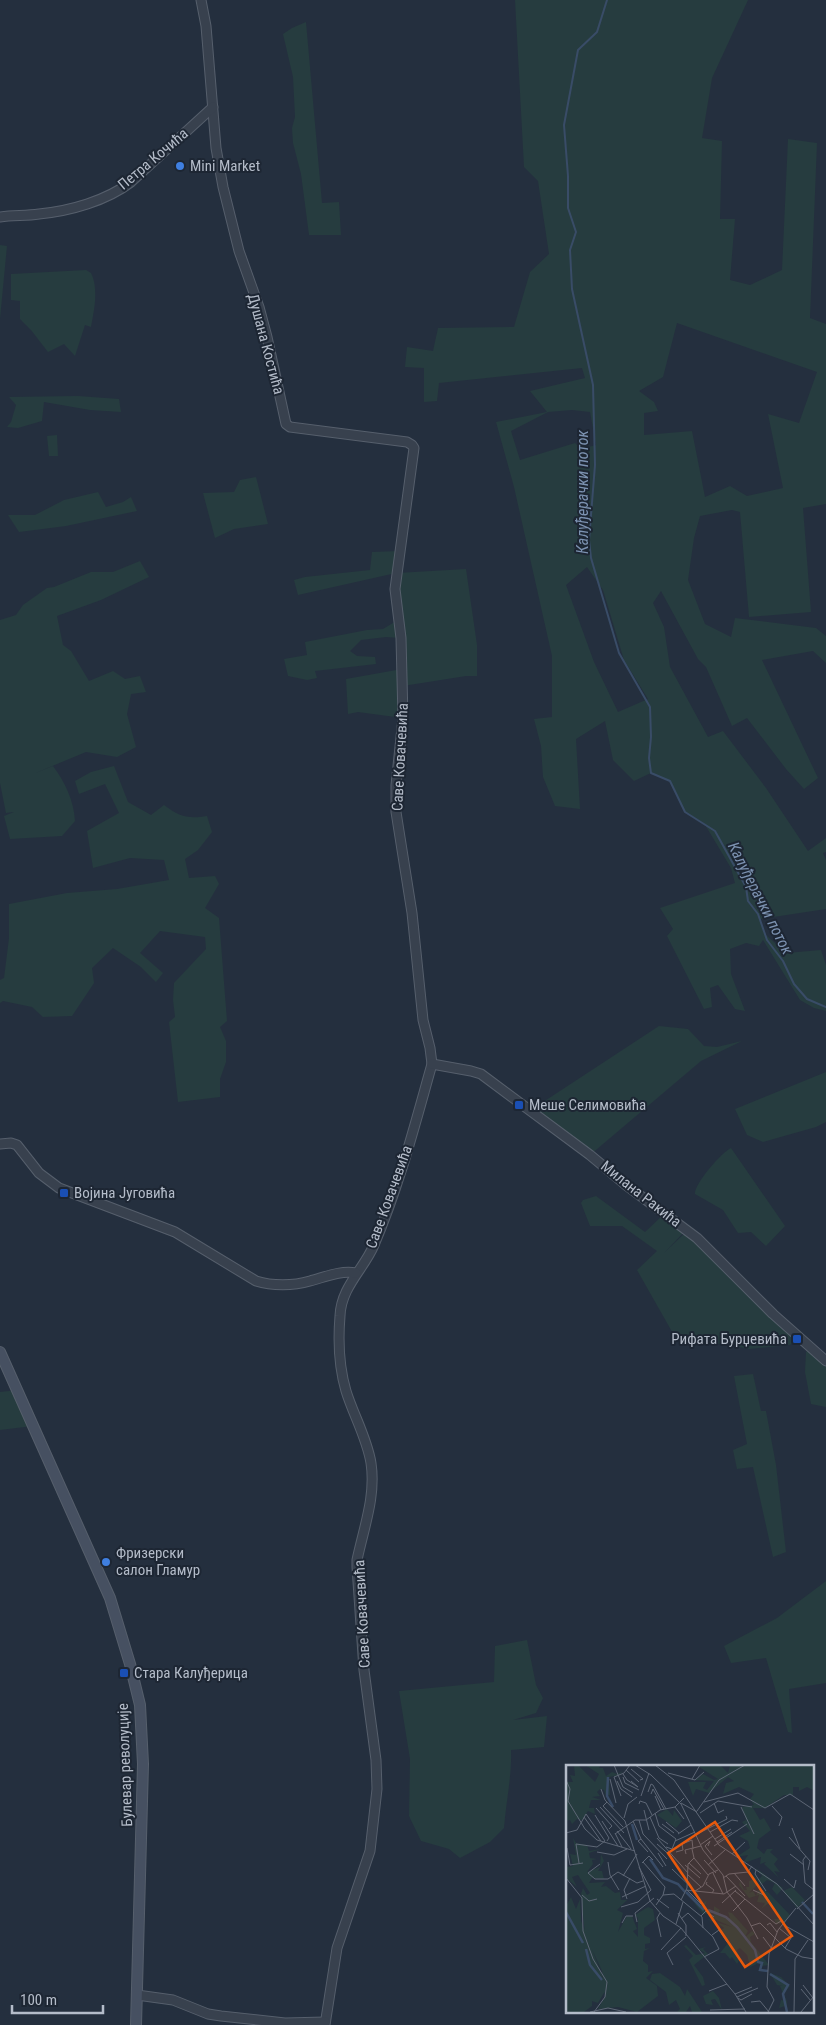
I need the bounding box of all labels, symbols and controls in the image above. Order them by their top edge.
street label: Петра Кочића [114,124,192,194]
place label: Mini Market [190,157,260,175]
marker: Mini Market [174,160,186,172]
street label: Душана Костића [244,292,288,396]
water label: Калуђерачки поток [573,430,592,554]
street label: Саве Ковачевића [388,702,412,812]
water label: Калуђерачки поток [724,839,797,958]
place label: Меше Селимовића [529,1096,646,1114]
marker: Меше Селимовића [513,1099,525,1111]
street label: Саве Ковачевића [362,1143,416,1251]
street label: Милана Ракића [597,1157,685,1231]
place label: Војина Југовића [74,1184,175,1202]
marker: Војина Југовића [58,1187,70,1199]
place label: Рифата Бурџевића [671,1330,787,1348]
marker: Рифата Бурџевића [791,1333,803,1345]
place label: Фризерски салон Гламур [116,1544,200,1579]
marker: Фризерски салон Гламур [100,1556,112,1568]
street label: Саве Ковачевића [350,1559,374,1669]
place label: Стара Калуђерица [134,1664,248,1682]
marker: Стара Калуђерица [118,1667,130,1679]
street label: Булевар револуције [114,1703,136,1827]
inset map [566,1765,814,2012]
scale bar [12,1982,104,2014]
text: 100 m [20,1991,57,2009]

